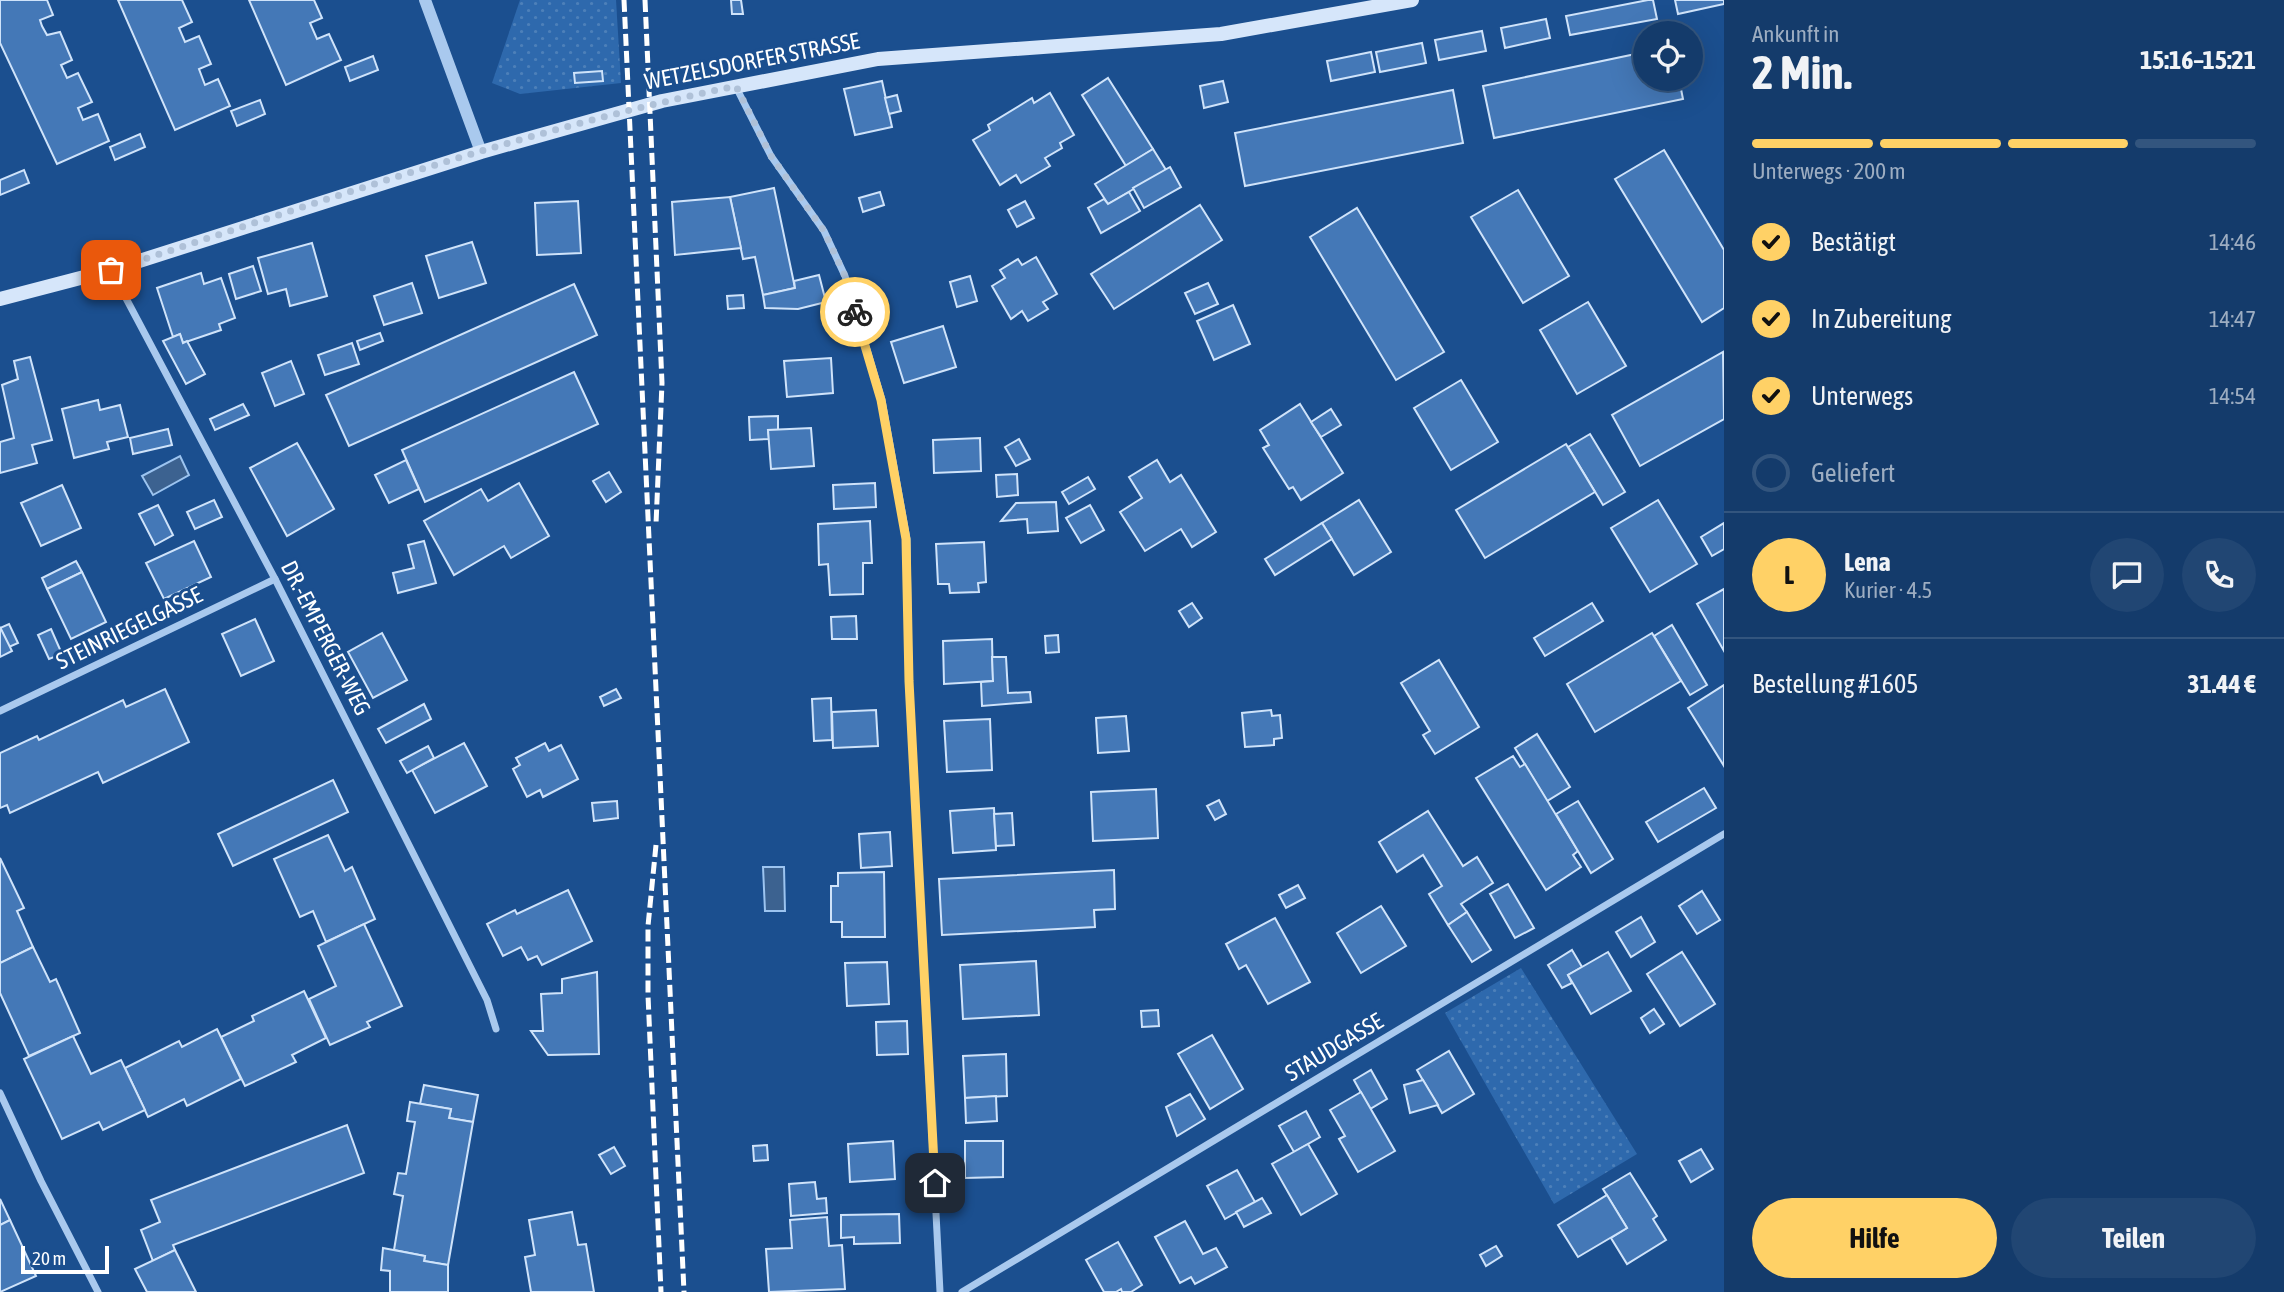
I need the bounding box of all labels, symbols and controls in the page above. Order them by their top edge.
map controls [1633,21,1703,91]
button: locate [1633,21,1703,91]
text: Ankunft in [1752,21,1839,47]
street label: WETZELSDORFER STRASSE [642,27,862,95]
text: 15:16–15:21 [2140,45,2256,75]
text: 2 Min. [1752,46,1852,99]
text: Unterwegs · 200 m [1752,158,1906,184]
icon: check [1752,223,1790,261]
text: Bestätigt [1811,227,1896,257]
text: 14:46 [2209,229,2256,255]
pin [81,240,141,300]
icon: bag [92,251,130,289]
courier [820,277,890,347]
icon: bike [836,293,874,331]
icon: check [1752,300,1790,338]
text: In Zubereitung [1811,304,1951,334]
text: 14:47 [2209,306,2256,332]
icon: check [1752,377,1790,415]
text: Unterwegs [1811,381,1913,411]
text: 14:54 [2209,383,2256,409]
text: Geliefert [1811,458,1895,488]
button: chat [2090,538,2164,612]
button: phone [2182,538,2256,612]
text: Lena [1844,547,1891,577]
street label: DR.-EMPERGER-WEG [276,557,376,719]
text: L [1784,560,1794,590]
text: Kurier · 4.5 [1844,577,1932,603]
street label: STEINRIEGELGASSE [52,581,206,675]
text: Bestellung #1605 [1752,669,1918,699]
text: 31.44 € [2187,669,2256,699]
street label: STAUDGASSE [1281,1008,1388,1086]
pin [905,1153,965,1213]
icon: home [916,1164,954,1202]
button: Hilfe [1752,1198,1997,1278]
button: Teilen [2011,1198,2256,1278]
scale bar [21,1243,108,1275]
text: 20 m [32,1247,66,1269]

